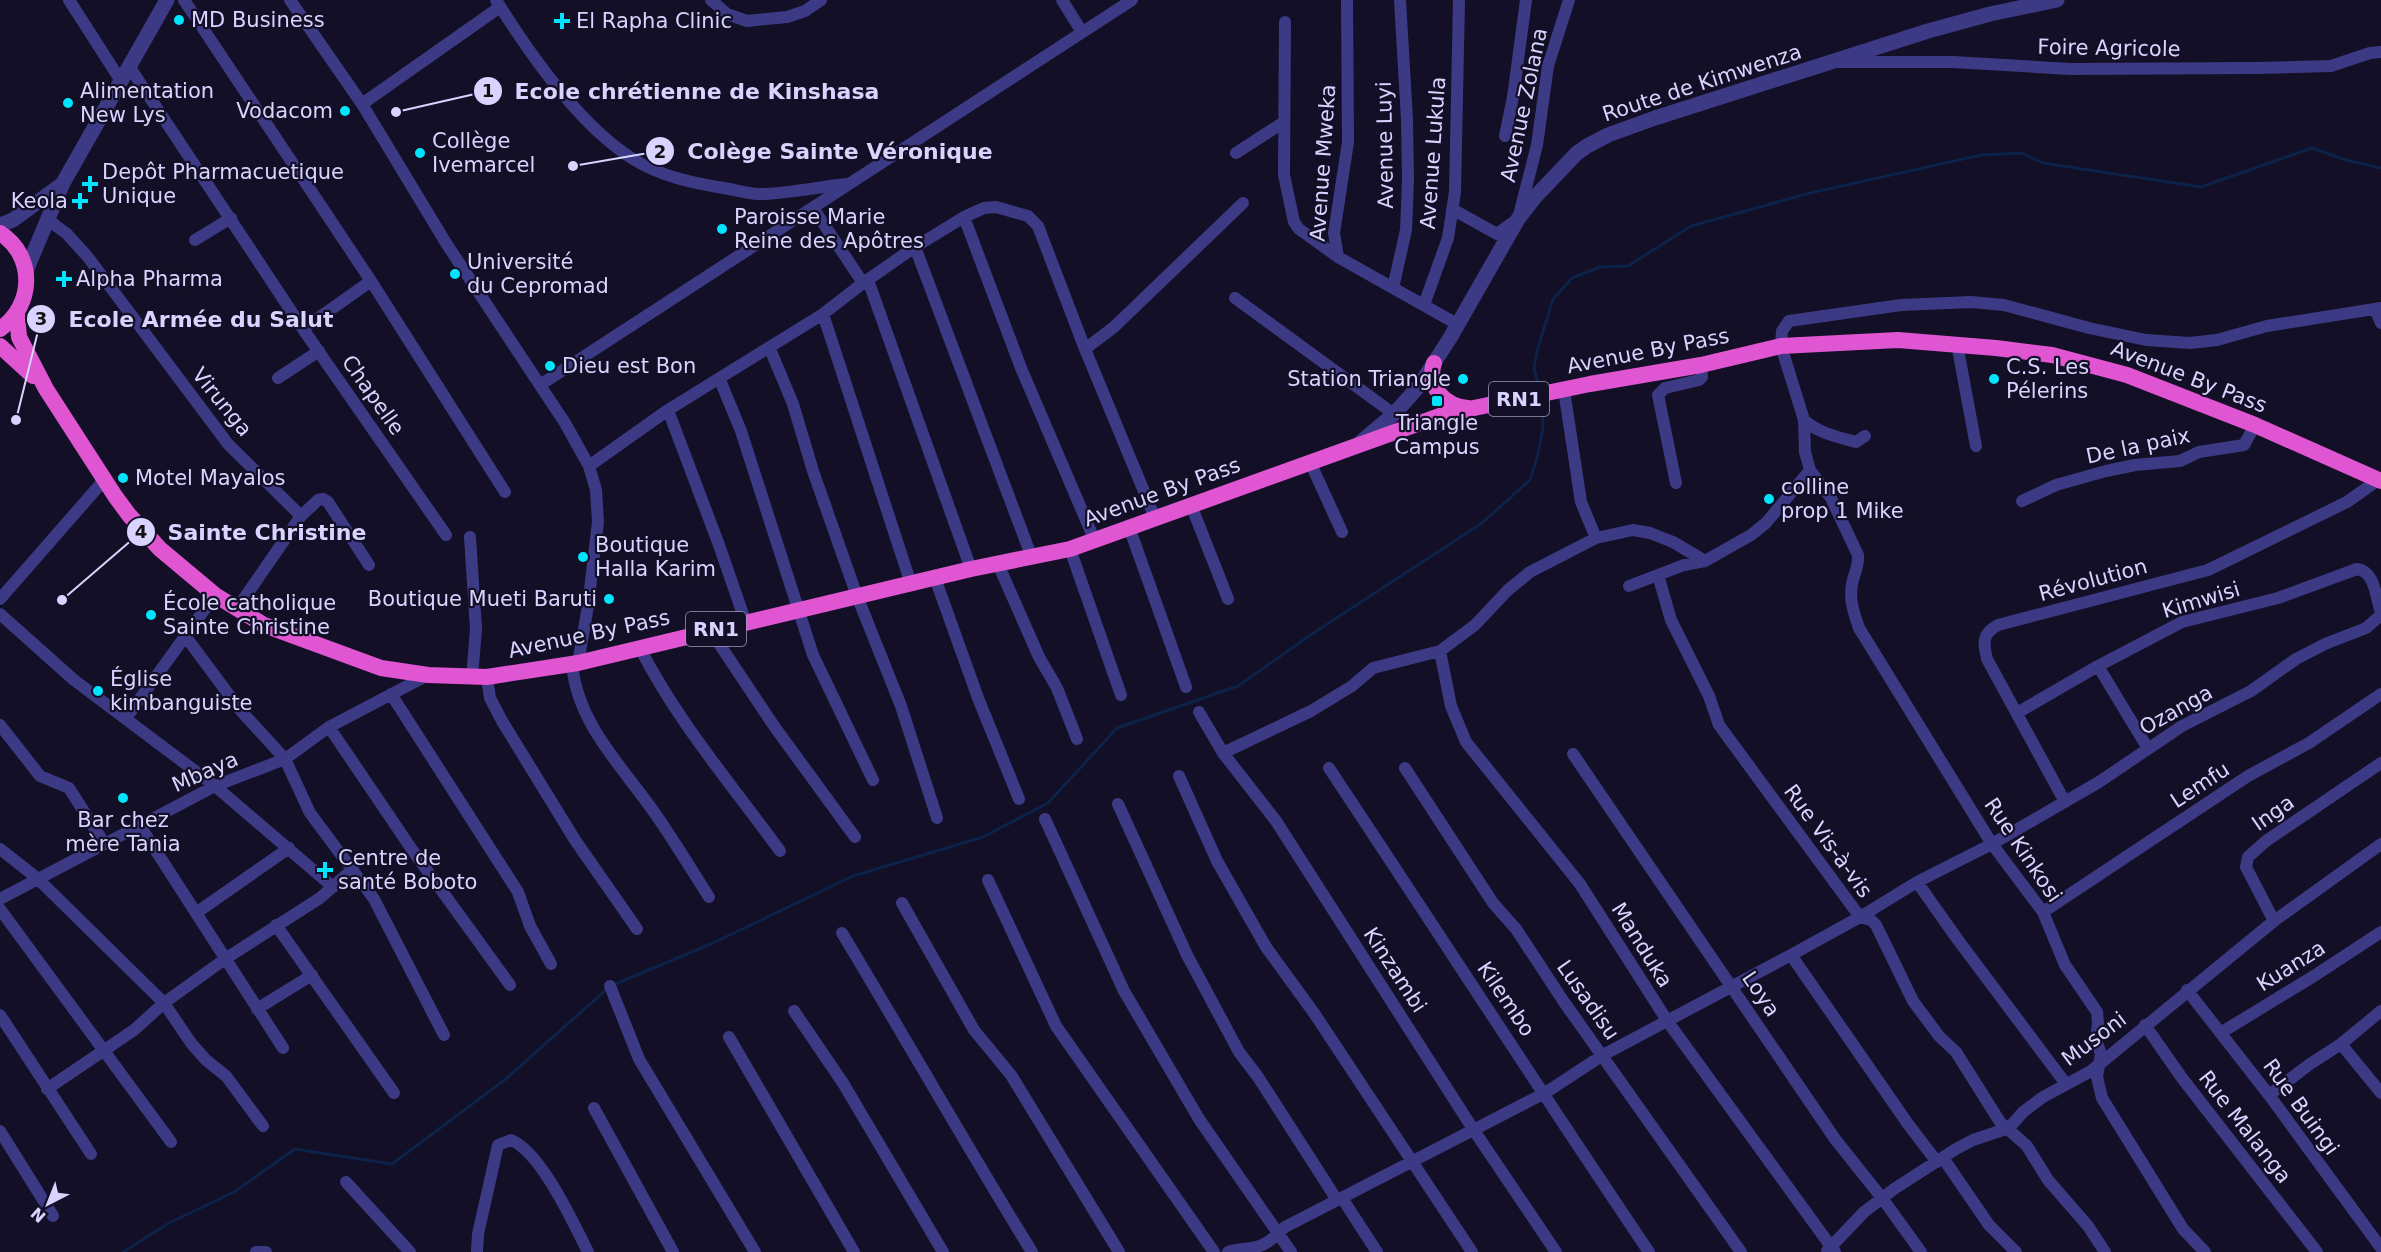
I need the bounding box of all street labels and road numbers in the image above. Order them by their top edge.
street label: Avenue Zolana [1496,26,1552,184]
street label: Foire Agricole [2037,35,2181,61]
street label: Route de Kimwenza [1599,39,1805,127]
street label: Avenue Lukula [1416,76,1450,230]
street label: Avenue Luyi [1372,81,1398,209]
street label: Avenue Mweka [1306,84,1340,242]
street label: Avenue By Pass [1565,324,1731,378]
street label: Avenue By Pass [2108,336,2270,418]
street label: Chapelle [337,351,409,439]
street label: Virunga [187,363,257,441]
road number: RN1 [1489,382,1549,416]
street label: De la paix [2084,423,2192,469]
street label: Avenue By Pass [1081,453,1243,531]
street label: Révolution [2036,554,2150,606]
street label: Kimwisi [2159,577,2243,623]
street label: Avenue By Pass [506,605,672,663]
road number: RN1 [686,612,746,646]
street label: Ozanga [2135,680,2217,740]
street label: Mbaya [168,747,242,797]
street label: Lemfu [2166,757,2234,813]
street label: Rue Vis-à-vis [1779,780,1877,902]
street label: Inga [2247,790,2299,836]
street label: Rue Kinkosi [1979,793,2067,907]
street label: Manduka [1606,898,1678,992]
street label: Kinzambi [1359,923,1431,1017]
street label: Kuanza [2252,936,2330,996]
street label: Lusadisu [1552,955,1624,1045]
street label: Kilembo [1472,957,1540,1041]
street label: Loya [1737,967,1785,1021]
street label: Musoni [2057,1007,2131,1071]
street label: Rue Buingi [2258,1054,2344,1160]
street label: Rue Malanga [2194,1066,2296,1188]

